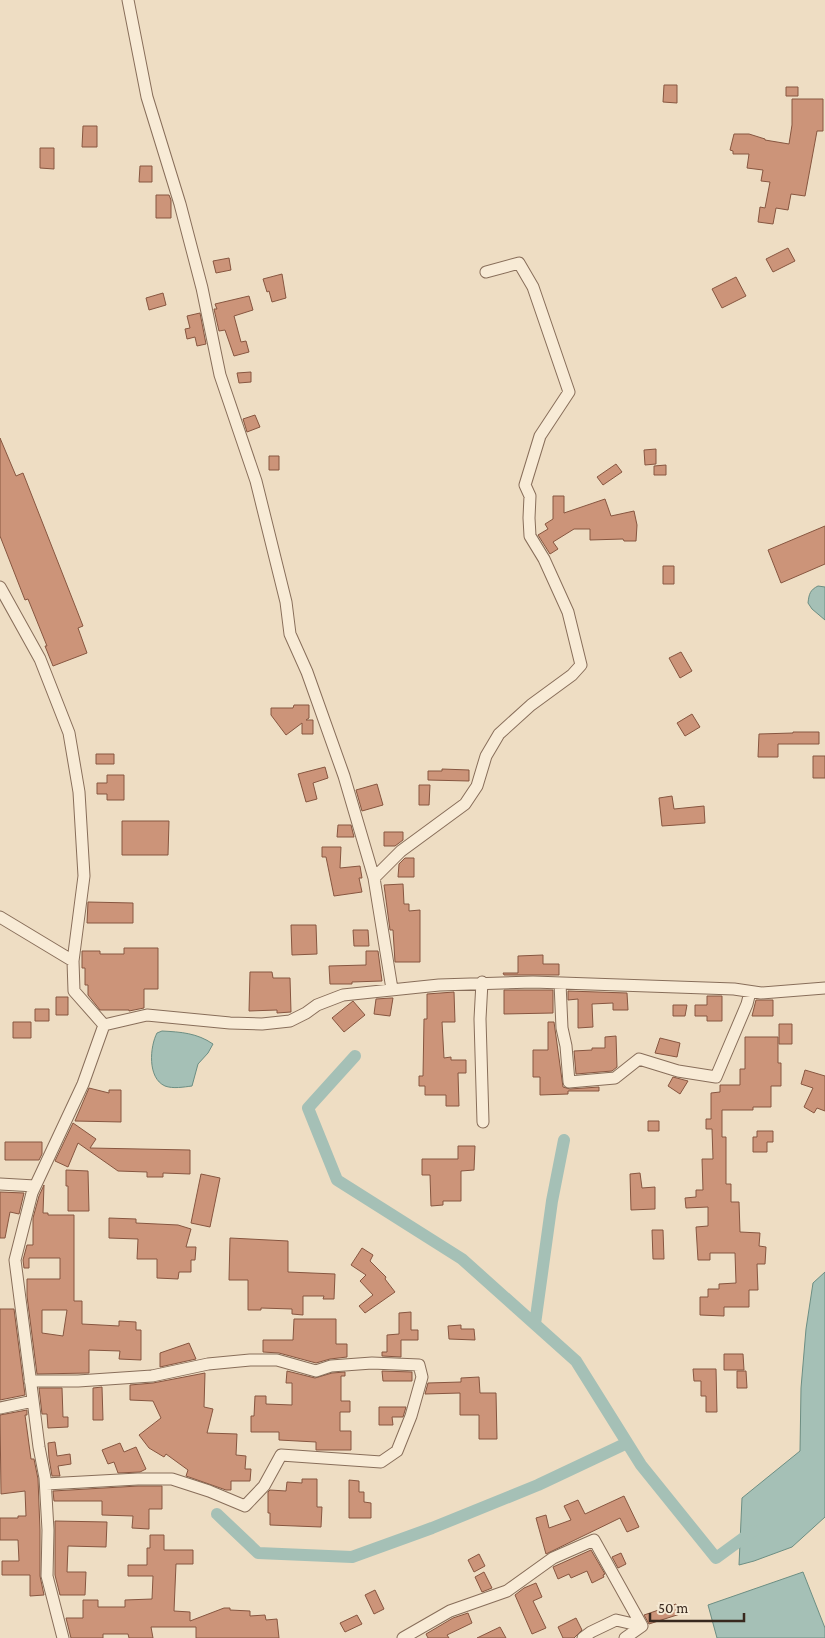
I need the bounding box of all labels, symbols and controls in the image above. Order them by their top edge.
scale bar [650,1590,744,1622]
text: 50 m [658,1600,688,1616]

